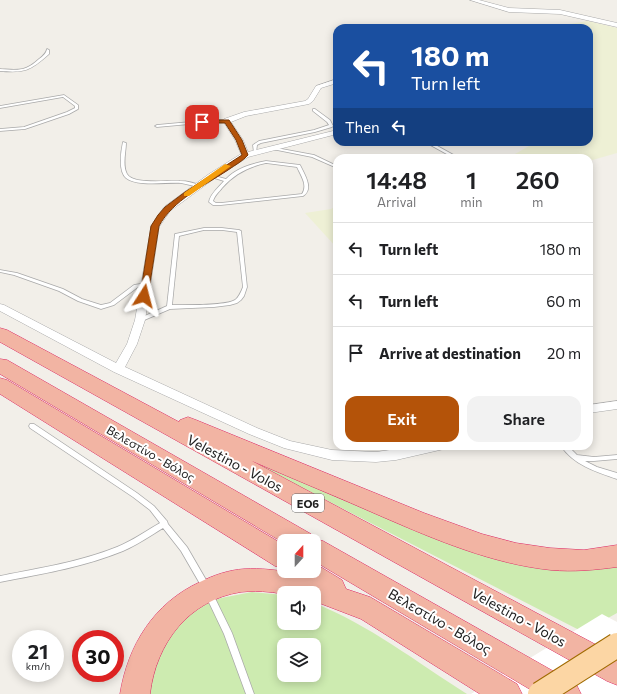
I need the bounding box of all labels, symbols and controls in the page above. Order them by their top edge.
text: 180 m [411,38,489,72]
icon: left [345,40,397,92]
text: Turn left [411,72,480,94]
pin [185,105,219,139]
icon: arrive [191,111,213,133]
icon: left [388,116,410,138]
text: Then [345,118,380,136]
text: 14:48 [366,165,427,194]
text: 1 [466,165,477,194]
text: 260 [516,165,560,194]
text: Arrival [377,194,416,210]
text: min [460,194,482,210]
text: m [532,194,543,210]
icon: left [345,238,367,260]
text: Turn left [379,240,438,258]
text: 180 m [540,240,581,258]
position arrow [123,275,165,317]
icon: left [345,290,367,312]
text: Turn left [379,292,438,310]
text: 60 m [546,292,581,310]
icon: arrive [345,342,367,364]
text: Arrive at destination [379,344,521,362]
text: 20 m [547,344,581,362]
button: Exit [345,396,459,442]
button: Share [467,396,581,442]
street label: Βελεστίνο - Βόλος [104,422,198,484]
street label: Velestino - Volos [184,431,286,495]
road number: ΕΟ6 [292,494,324,512]
north arrow [277,534,321,578]
map controls [277,534,321,682]
street label: Velestino - Volos [469,584,569,650]
street label: Βελεστίνο - Βόλος [385,585,495,657]
button: sound [277,586,321,630]
speed limit sign: 30 [72,630,124,682]
button: layers [277,638,321,682]
text: 21 [28,639,48,663]
text: km/h [26,660,50,672]

